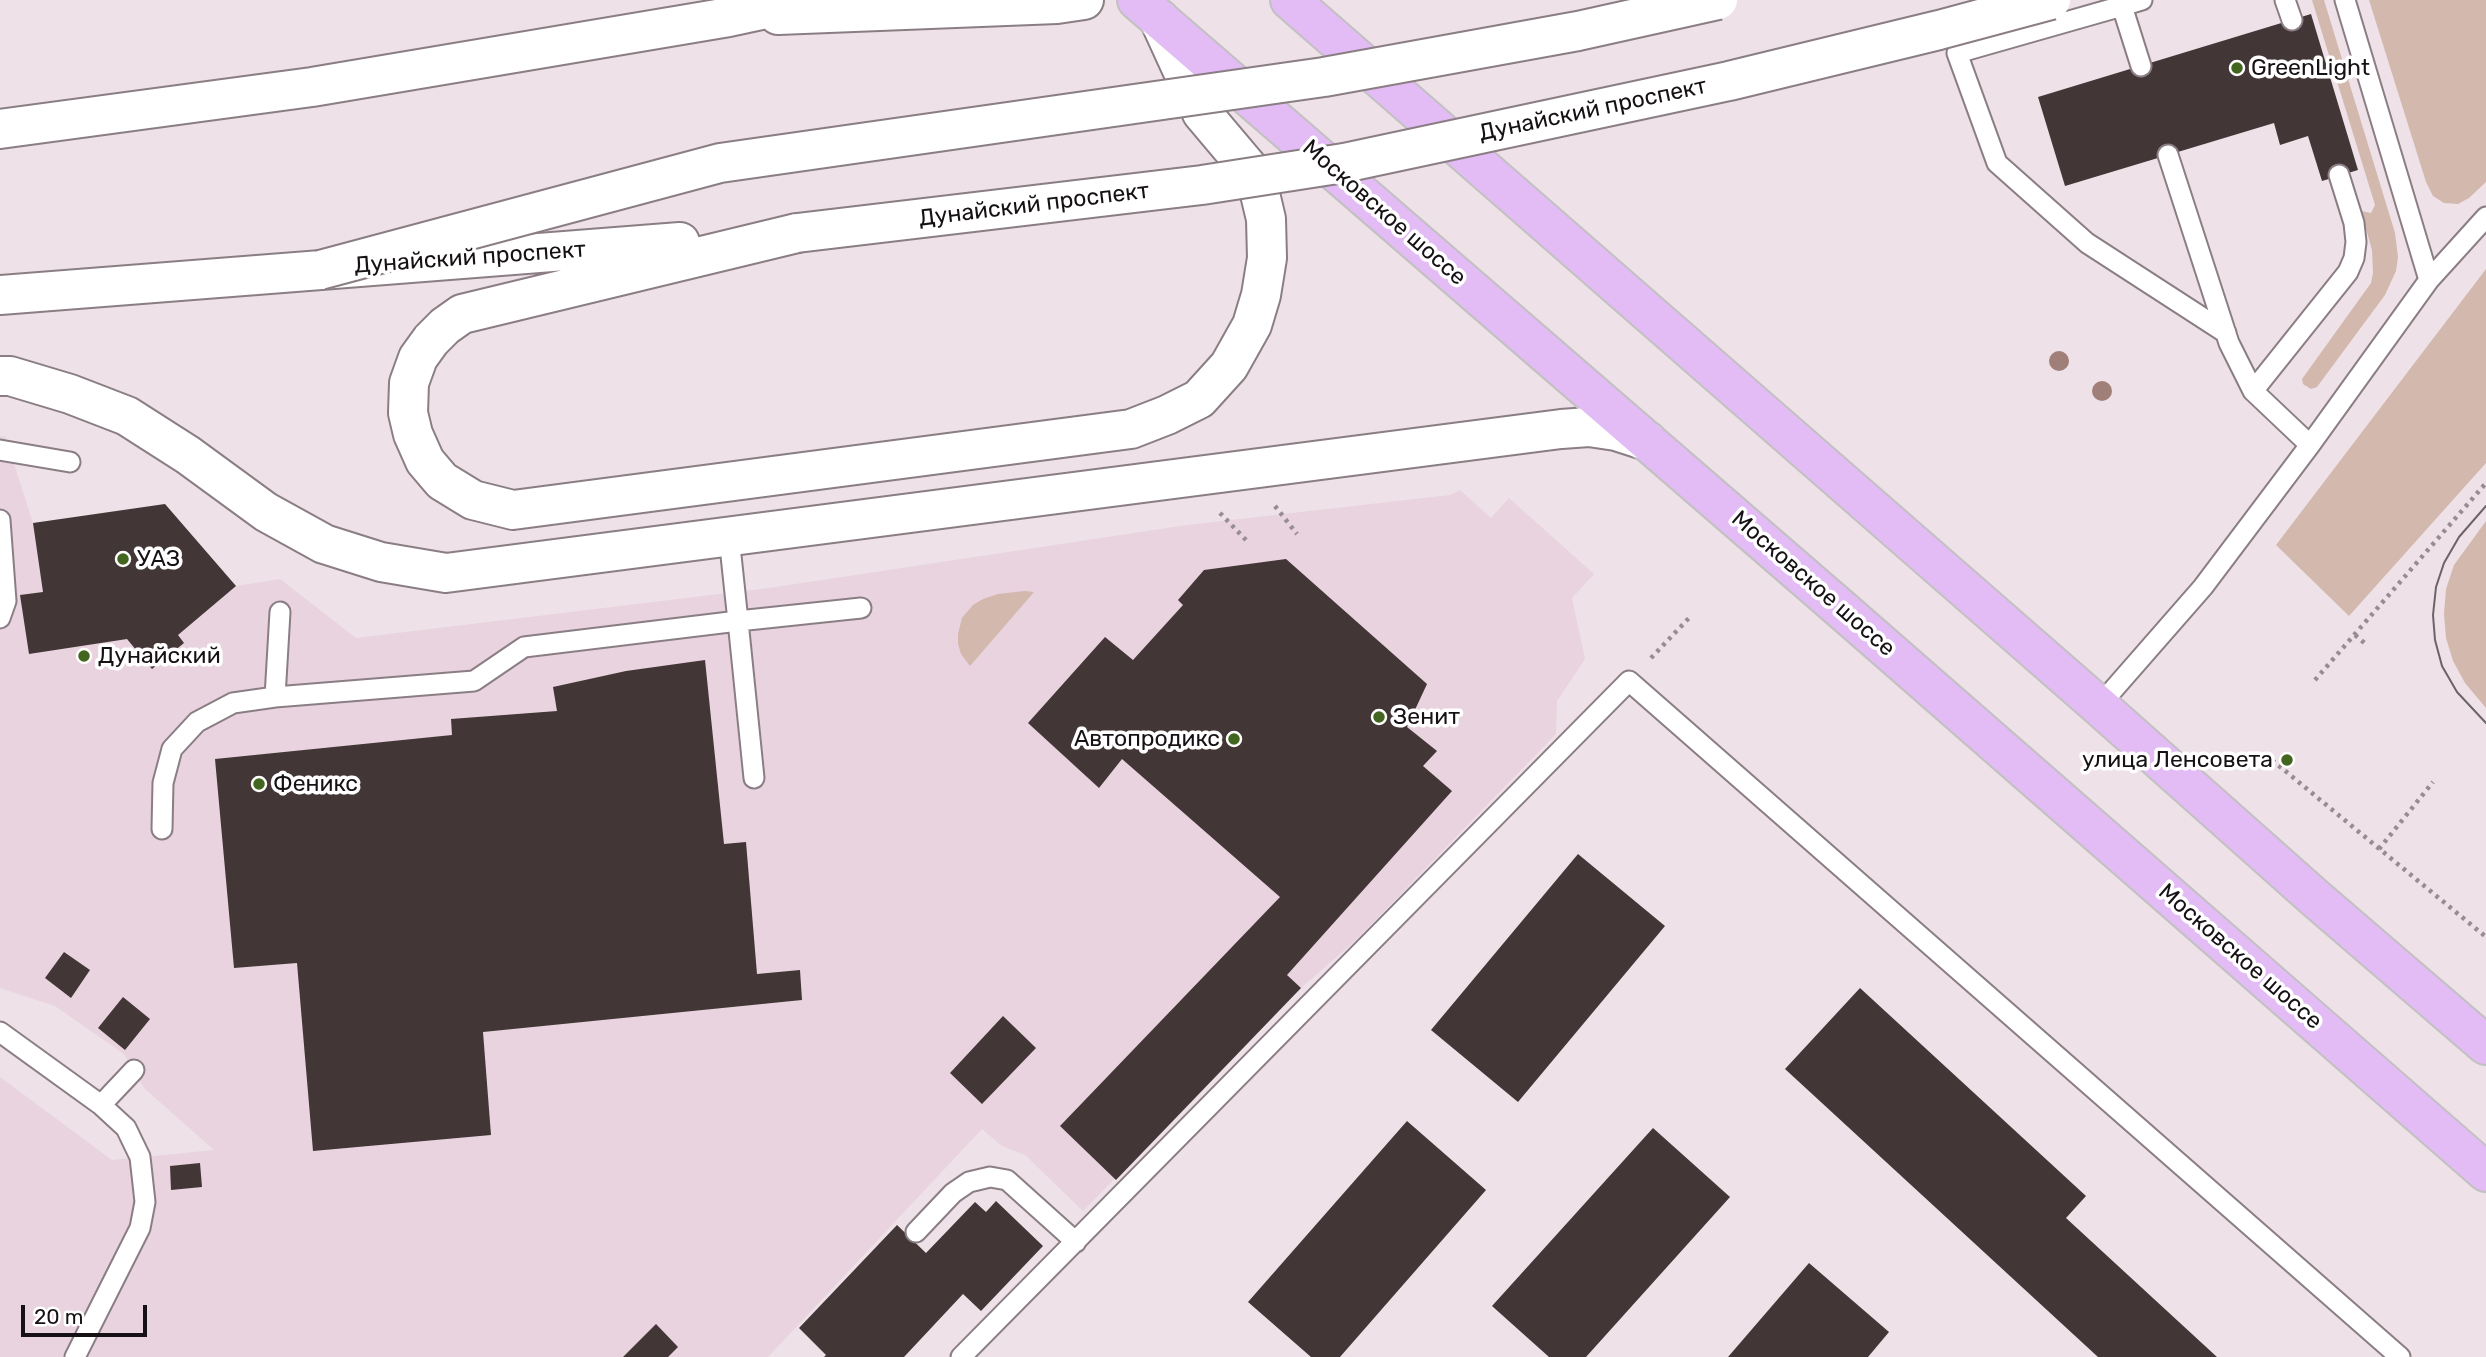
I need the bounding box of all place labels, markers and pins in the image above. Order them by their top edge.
place label: GreenLight [2251,54,2370,82]
marker: GreenLight [2229,60,2245,76]
place label: УАЗ [137,545,180,573]
marker: УАЗ [115,551,131,567]
place label: Дунайский [98,642,221,670]
marker: Дунайский [76,648,92,664]
place label: Зенит [1393,703,1460,731]
marker: Зенит [1371,709,1387,725]
place label: Автопродикс [1074,725,1220,753]
marker: Автопродикс [1226,731,1242,747]
place label: улица Ленсовета [2082,746,2273,774]
marker: улица Ленсовета [2279,752,2295,768]
place label: Феникс [273,770,358,798]
marker: Феникс [251,776,267,792]

